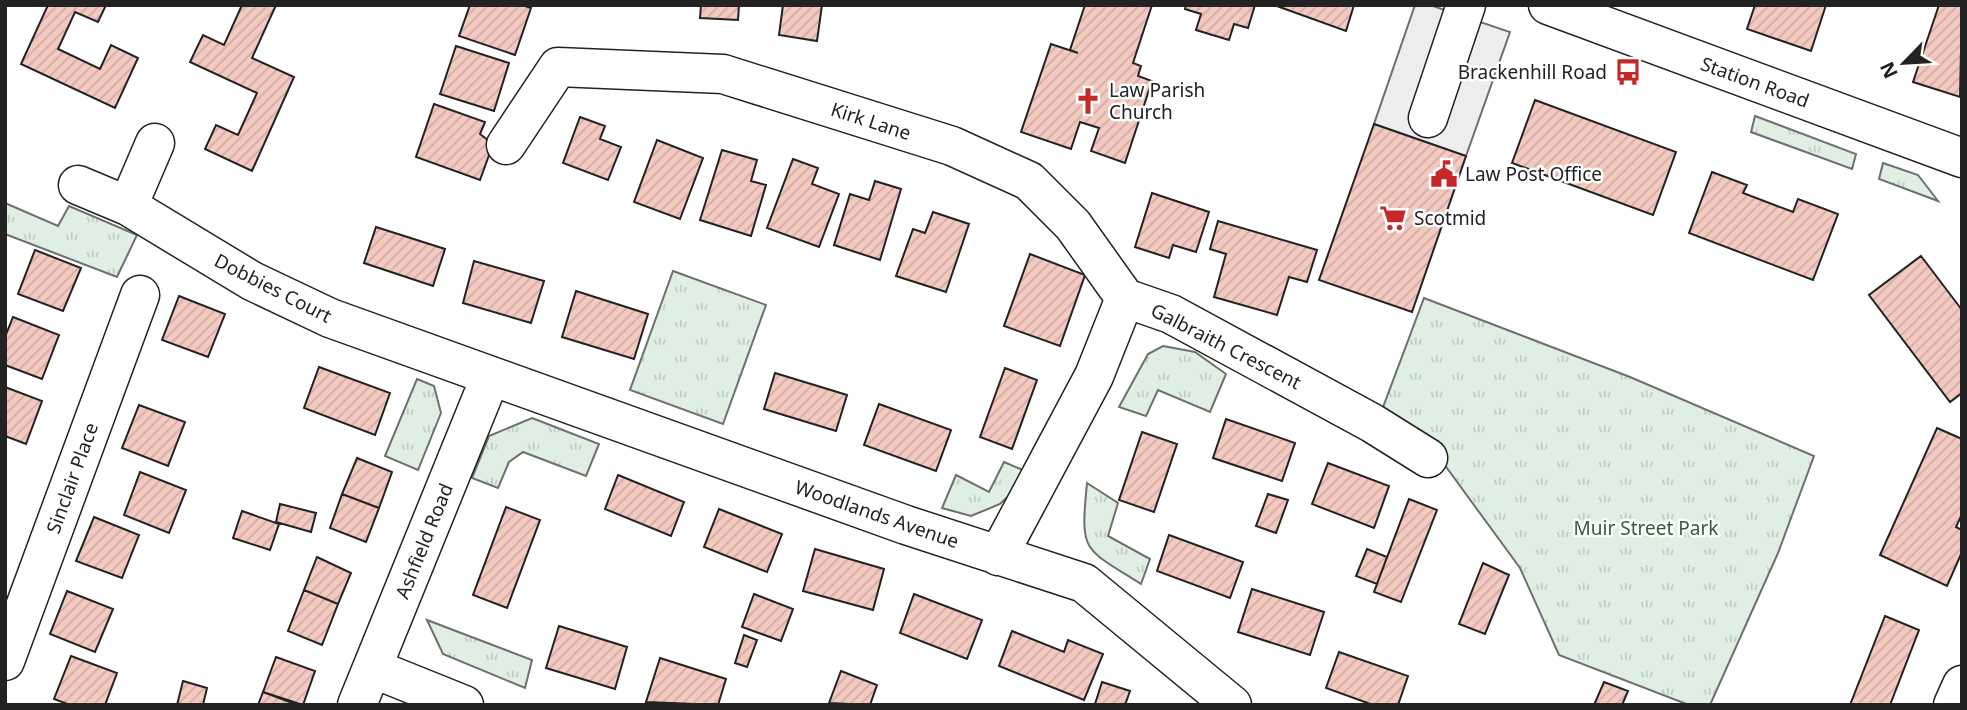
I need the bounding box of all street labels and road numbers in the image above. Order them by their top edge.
street label: Station Road [1697,50,1813,114]
street label: Kirk Lane [828,96,914,146]
street label: Dobbies Court [210,247,336,329]
street label: Galbraith Crescent [1146,297,1306,395]
street label: Sinclair Place [40,419,104,537]
street label: Woodlands Avenue [792,474,962,554]
street label: Ashfield Road [389,479,459,603]

